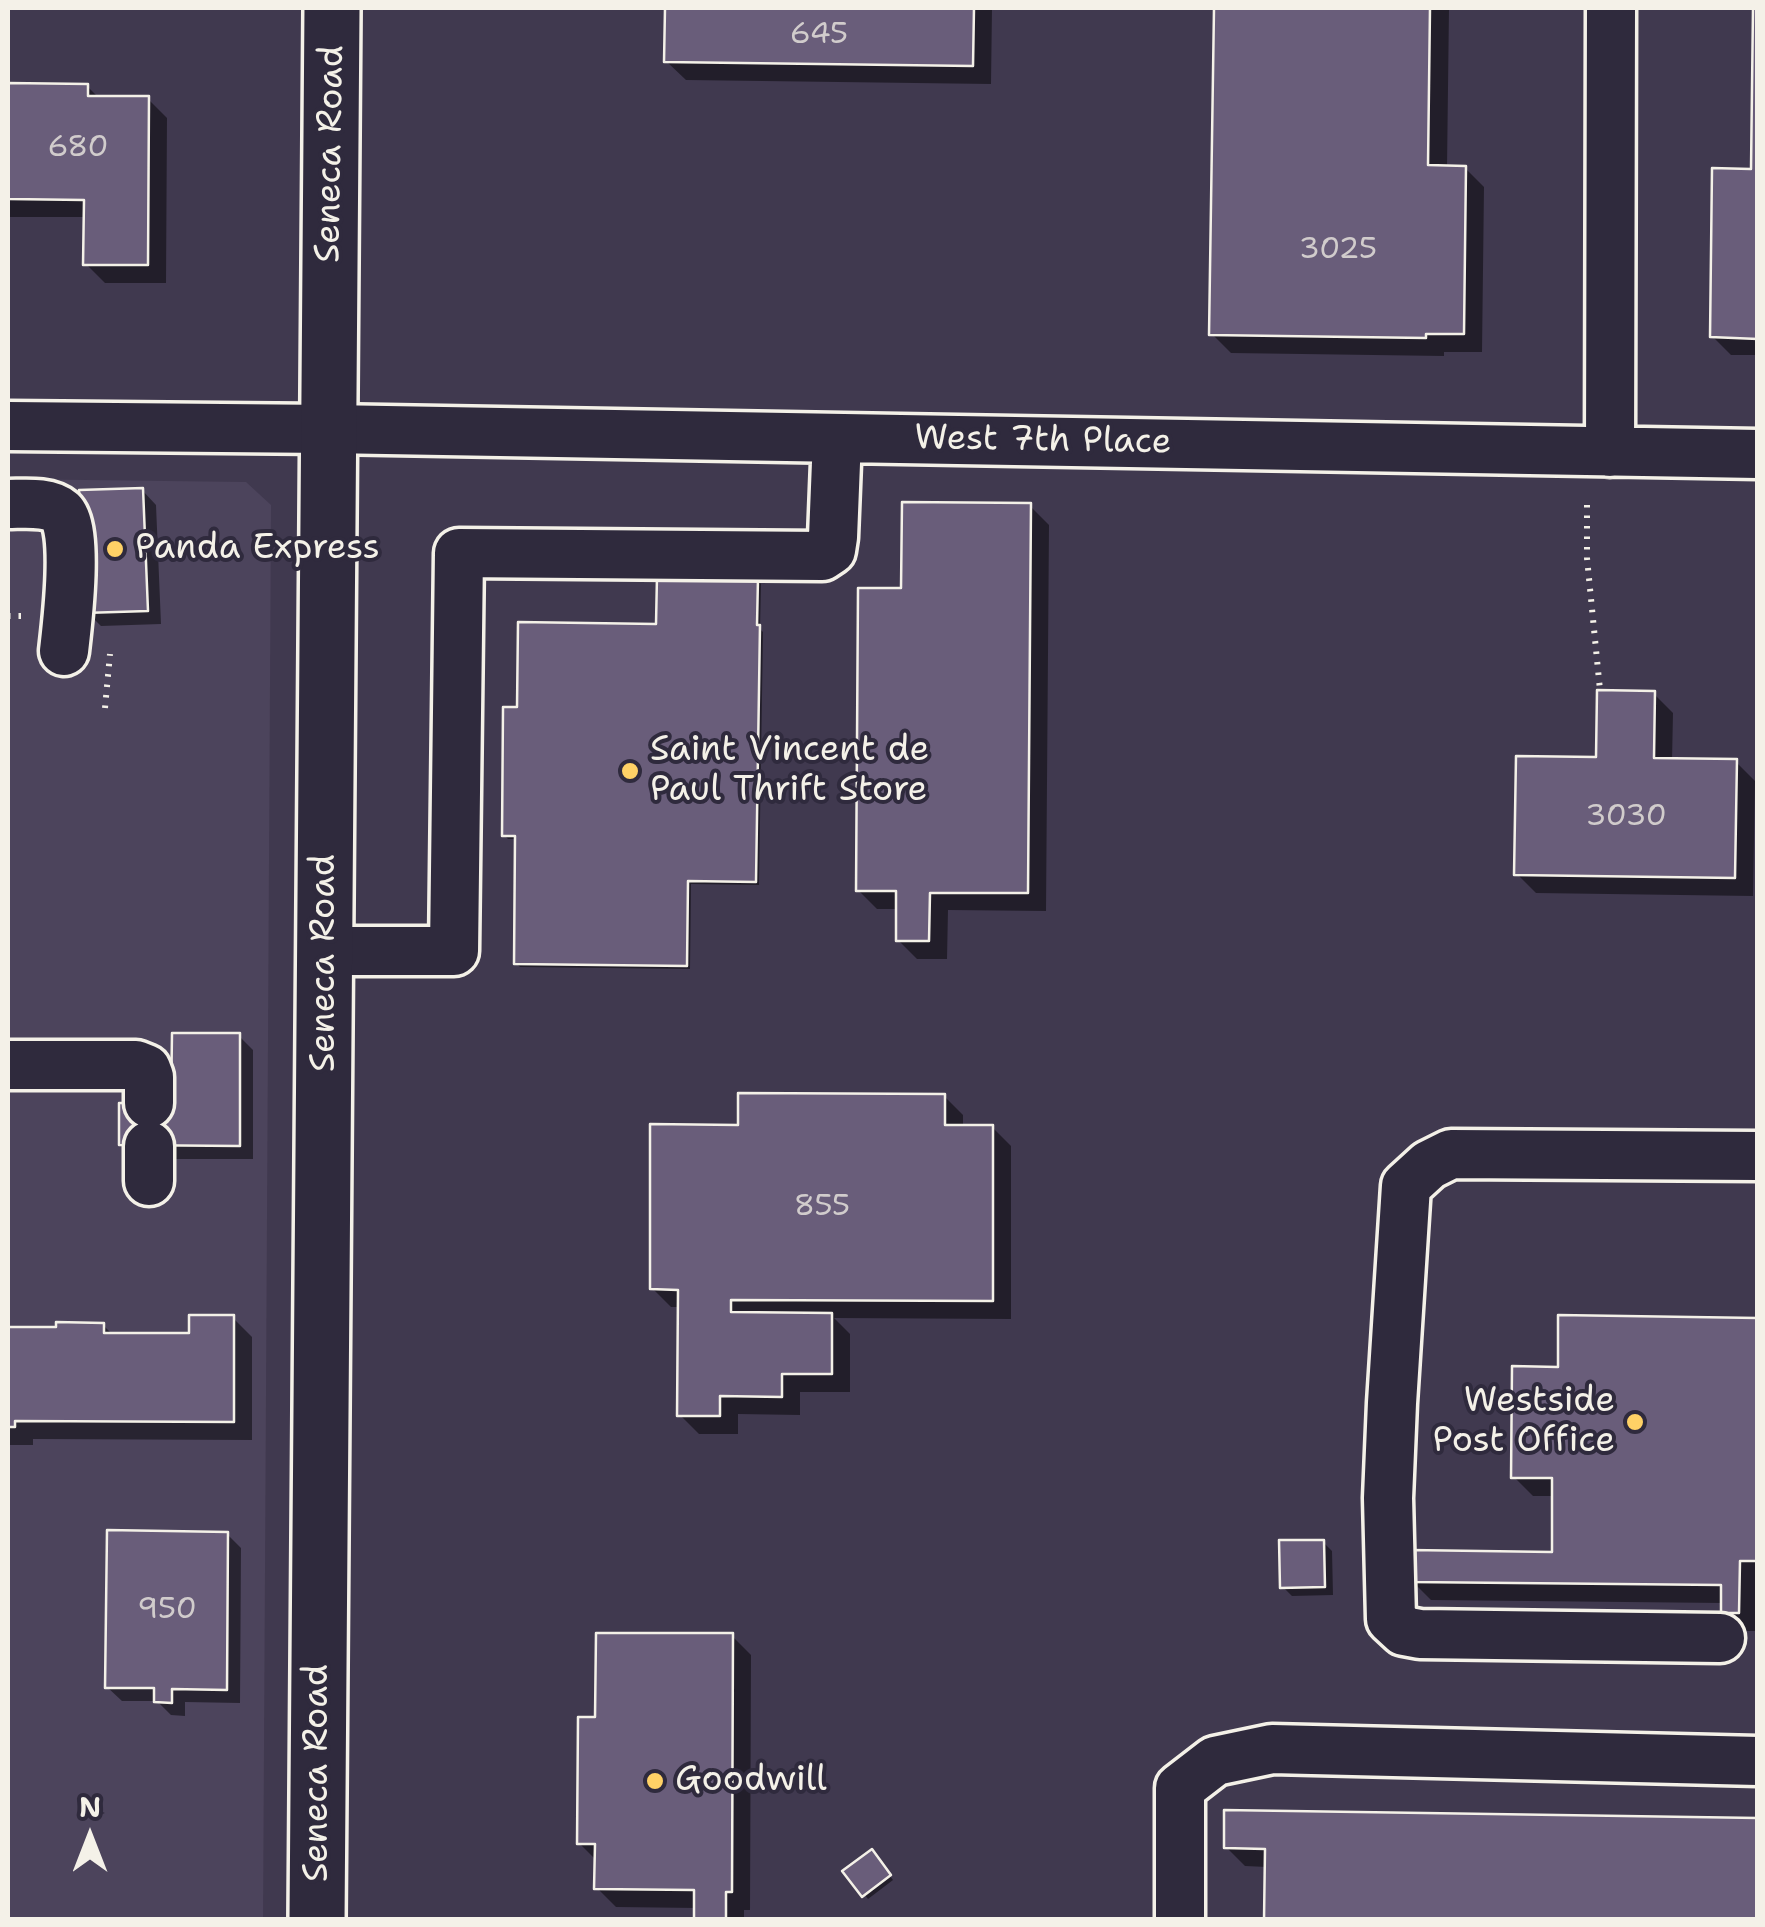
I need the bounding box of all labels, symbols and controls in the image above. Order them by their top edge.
house number: 645 [790,17,848,53]
street label: Seneca Road [308,45,354,263]
house number: 680 [47,130,109,166]
house number: 3025 [1299,232,1377,268]
street label: West 7th Place [914,418,1172,464]
place label: Panda Express [135,528,380,570]
marker: Panda Express [104,538,126,560]
place label: Saint Vincent de Paul Thrift Store [650,730,929,812]
marker: Saint Vincent de Paul Thrift Store [619,760,641,782]
house number: 3030 [1585,799,1667,835]
street label: Seneca Road [304,854,346,1072]
house number: 855 [794,1189,850,1225]
place label: Westside Post Office [1433,1381,1615,1463]
marker: Westside Post Office [1624,1411,1646,1433]
house number: 950 [137,1592,197,1628]
street label: Seneca Road [297,1664,339,1882]
place label: Goodwill [675,1760,827,1802]
marker: Goodwill [644,1770,666,1792]
north arrow [40,1787,140,1887]
text: N [79,1788,101,1826]

